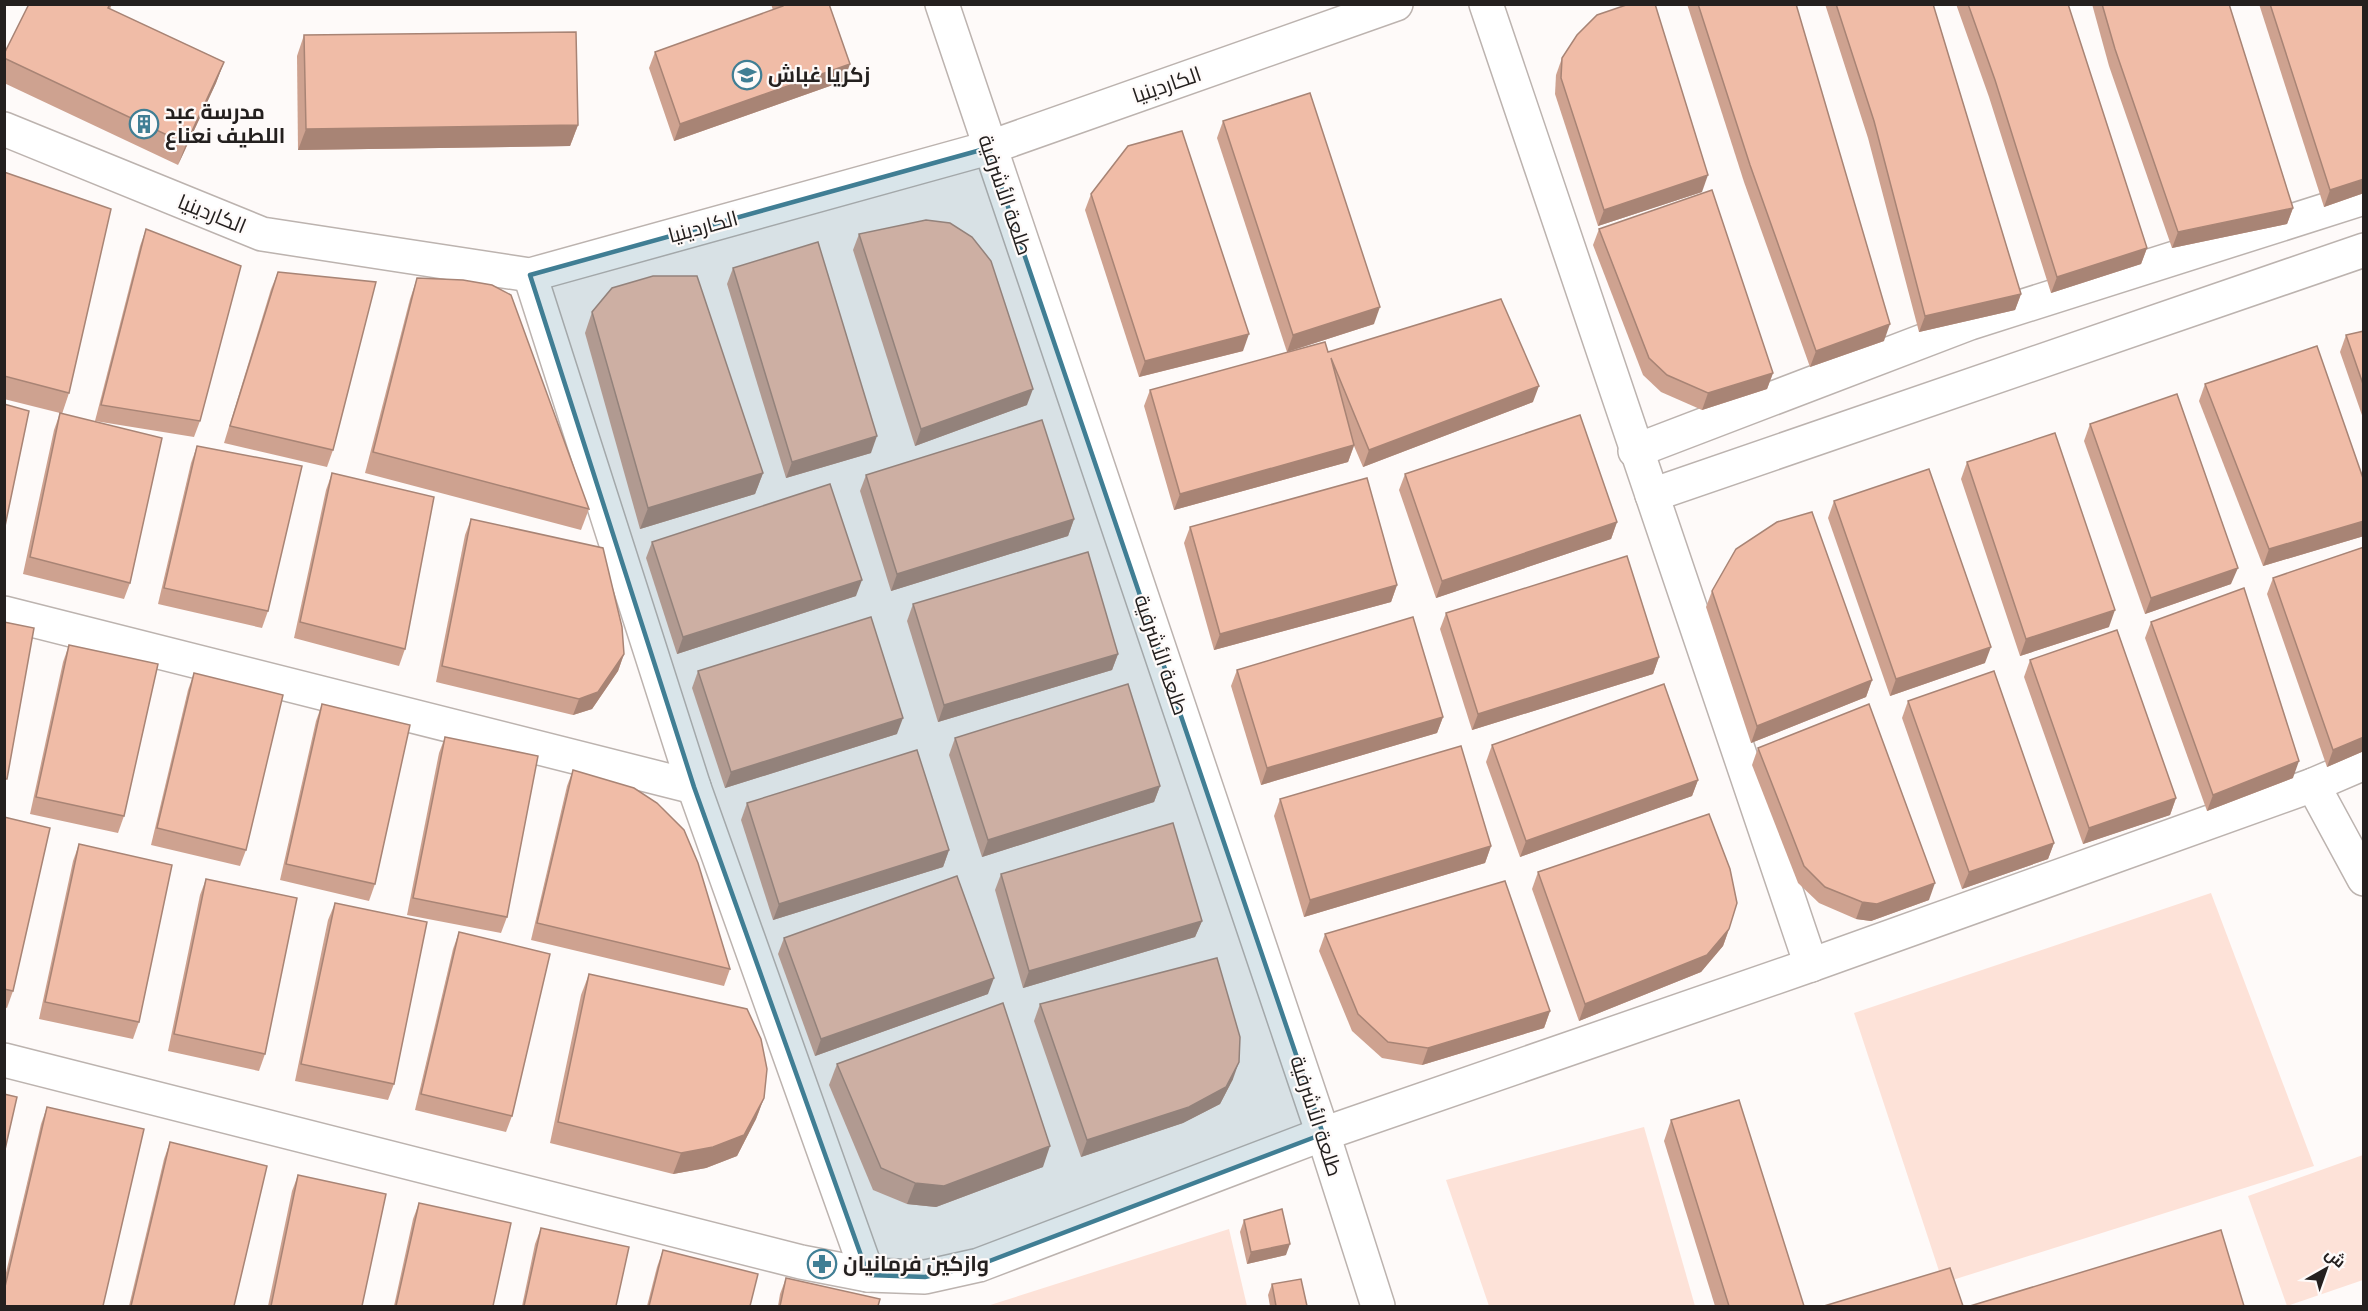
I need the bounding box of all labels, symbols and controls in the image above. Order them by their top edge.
school or university icon: زكريا غباش [731,59,763,91]
street label: الكاردينيا [1129,61,1205,109]
place label: زكريا غباش [768,62,870,88]
place label: مدرسة عبد اللطيف نعناع [165,99,285,150]
building icon: مدرسة عبد اللطيف نعناع [128,108,160,140]
street label: طلعة الأشرفية [972,131,1038,259]
street label: الكاردينيا [174,189,250,239]
street label: الكاردينيا [665,205,741,249]
street label: طلعة الأشرفية [1128,591,1194,719]
street label: طلعة الأشرفية [1284,1052,1348,1180]
north arrow [2296,1239,2356,1299]
text: ش [2321,1244,2349,1273]
pharmacy icon: وازكين فرمانيان [806,1248,838,1280]
place label: وازكين فرمانيان [843,1251,989,1277]

